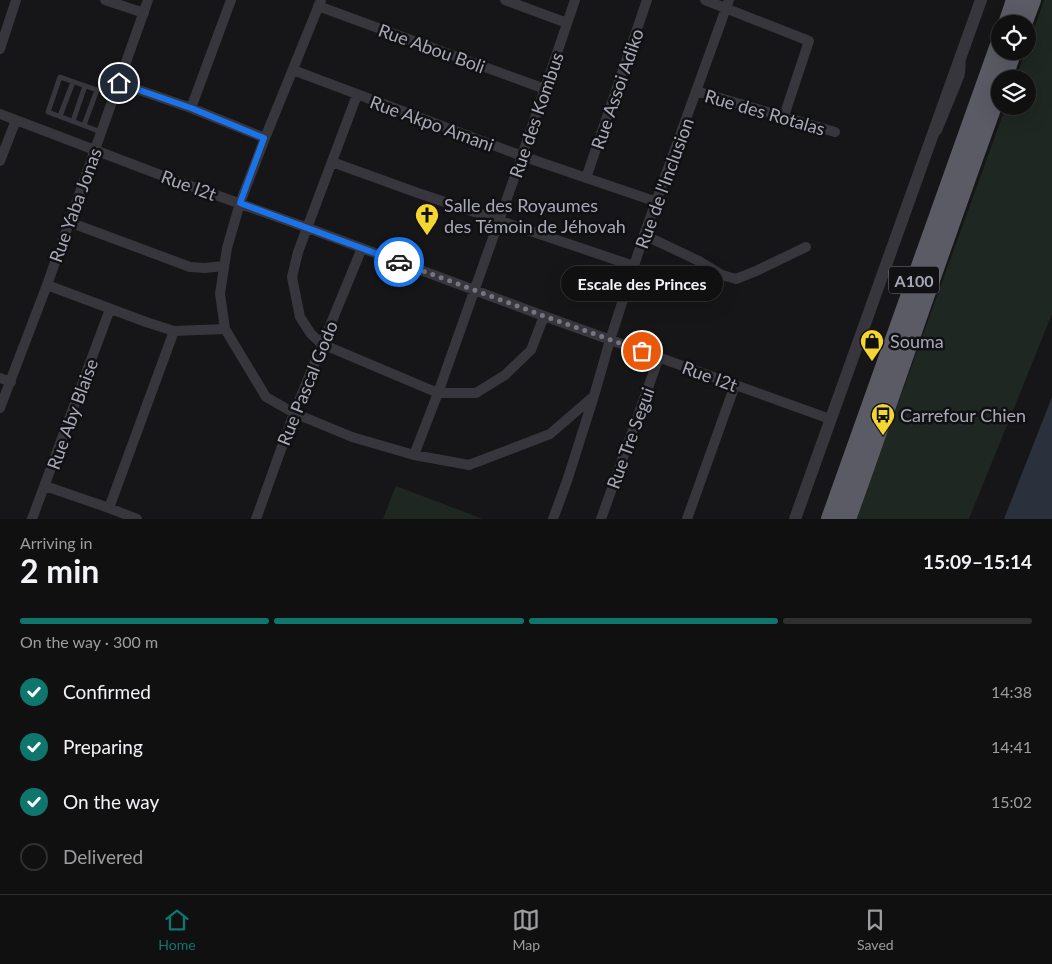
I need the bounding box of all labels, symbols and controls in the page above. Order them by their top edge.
map controls [991,15,1036,115]
button: locate [991,15,1036,60]
street label: Rue Abou Boli [376,19,488,77]
street label: Rue Assoi Adiko [586,26,648,152]
street label: Rue des Kombus [504,49,568,181]
pin [98,62,140,104]
icon: home [105,69,133,97]
button: layers [991,70,1036,115]
street label: Rue des Rotalas [702,84,828,140]
street label: Rue Akpo Amani [367,90,497,156]
street label: Rue de l'Inclusion [630,115,698,251]
street label: Rue Yaba Jonas [44,145,106,265]
street label: Rue I2t [158,165,220,205]
place label: Salle des Royaumes des Témoin de Jéhovah [444,194,626,237]
church icon: Salle des Royaumes des Témoin de Jéhovah [414,202,440,236]
courier [374,237,424,287]
icon: car [385,248,413,276]
callout: Escale des Princes [561,266,723,301]
road number: A100 [889,266,939,294]
text: Escale des Princes [578,274,706,293]
street label: Rue Pascal Godo [272,318,342,448]
shop icon: Souma [859,328,885,362]
pin [621,330,663,372]
place label: Souma [890,330,944,352]
icon: bag [628,337,656,365]
street label: Rue Aby Blaise [42,356,102,472]
street label: Rue I2t [679,356,741,396]
street label: Rue Tre Segui [601,384,659,492]
bus stop icon: Carrefour Chien [870,402,896,436]
place label: Carrefour Chien [900,404,1026,426]
text: Arriving in [20,533,93,552]
text: 15:09–15:14 [923,550,1032,573]
text: 2 min [20,551,99,590]
text: On the way · 300 m [20,632,158,651]
icon: check [20,678,48,706]
text: Confirmed [63,680,151,703]
text: 14:38 [991,682,1032,701]
icon: check [20,733,48,761]
text: Preparing [63,735,143,758]
text: 14:41 [991,737,1032,756]
icon: check [20,788,48,816]
text: On the way [63,790,159,813]
text: 15:02 [991,792,1032,811]
text: Delivered [63,845,143,868]
tab: Home [158,906,196,953]
tab: Map [512,906,540,953]
tab: Saved [857,906,894,953]

